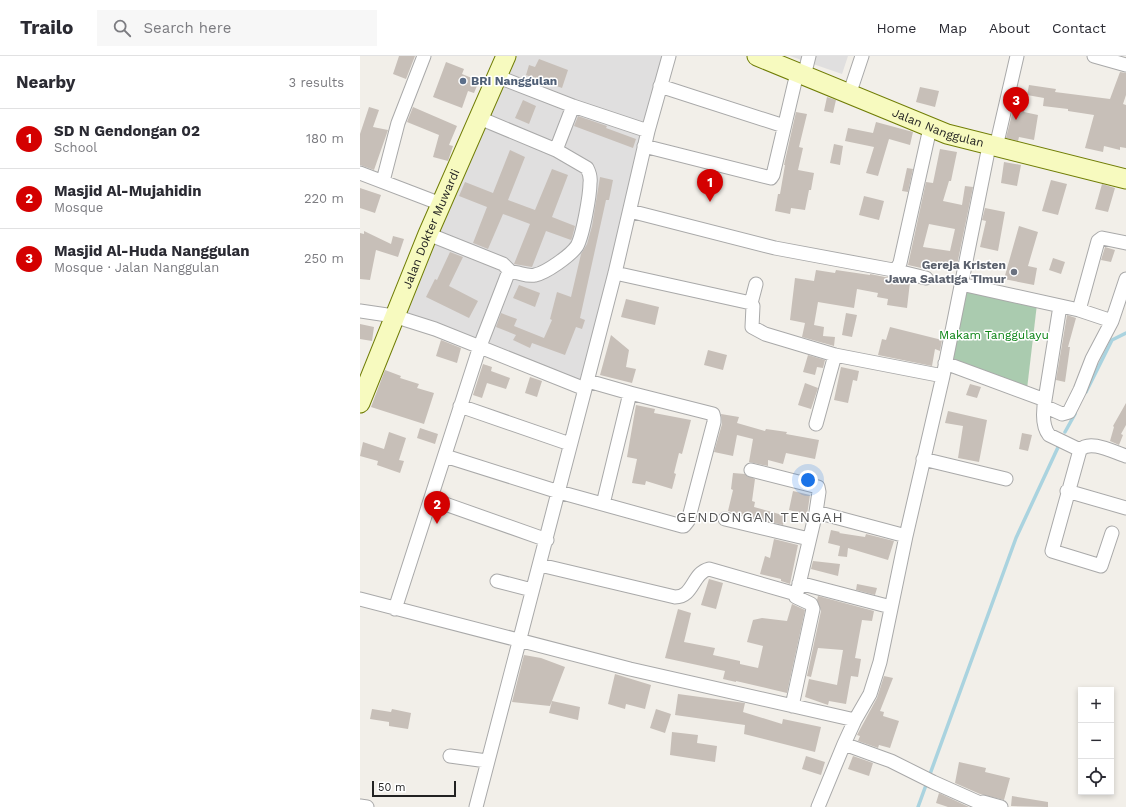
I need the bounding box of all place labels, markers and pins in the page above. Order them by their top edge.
place label: BRI Nanggulan [471,74,557,88]
marker: BRI Nanggulan [458,76,468,86]
pin: 3 [1003,87,1029,120]
pin: 1 [697,169,723,202]
place label: Gereja Kristen Jawa Salatiga Timur [885,258,1007,286]
marker: Gereja Kristen Jawa Salatiga Timur [1009,267,1019,277]
pin: 2 [424,491,450,524]

